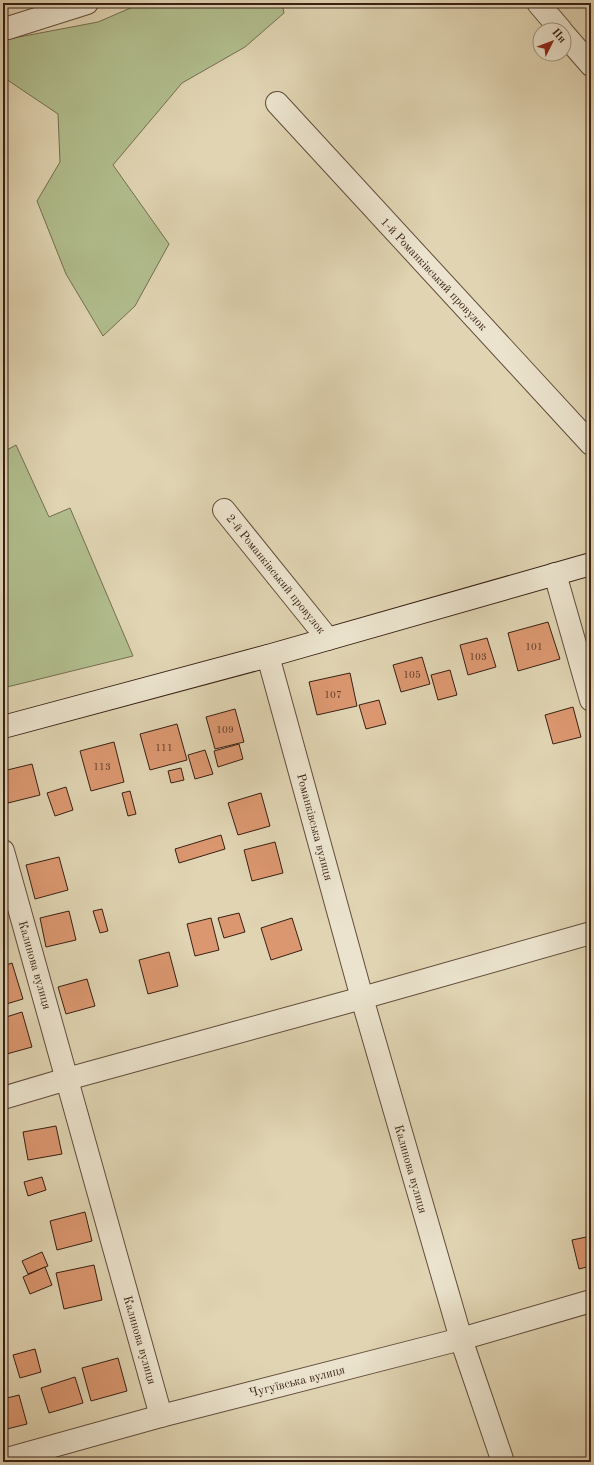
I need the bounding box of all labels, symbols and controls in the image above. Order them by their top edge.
north arrow [532,22,572,62]
text: Пн [549,27,567,46]
street label: 1-й Романківський провулок [378,215,489,334]
street label: 2-й Романківський провулок [223,512,328,637]
house number: 101 [525,642,543,652]
house number: 103 [469,652,487,662]
house number: 105 [403,670,421,680]
house number: 107 [324,690,342,700]
house number: 109 [216,725,234,735]
house number: 111 [155,743,173,753]
house number: 113 [93,762,111,772]
street label: Романківська вулиця [294,772,335,882]
street label: Калинова вулиця [16,920,52,1011]
street label: Калинова вулиця [392,1124,428,1215]
street label: Калинова вулиця [121,1295,157,1386]
street label: Чугуївська вулиця [248,1364,346,1400]

